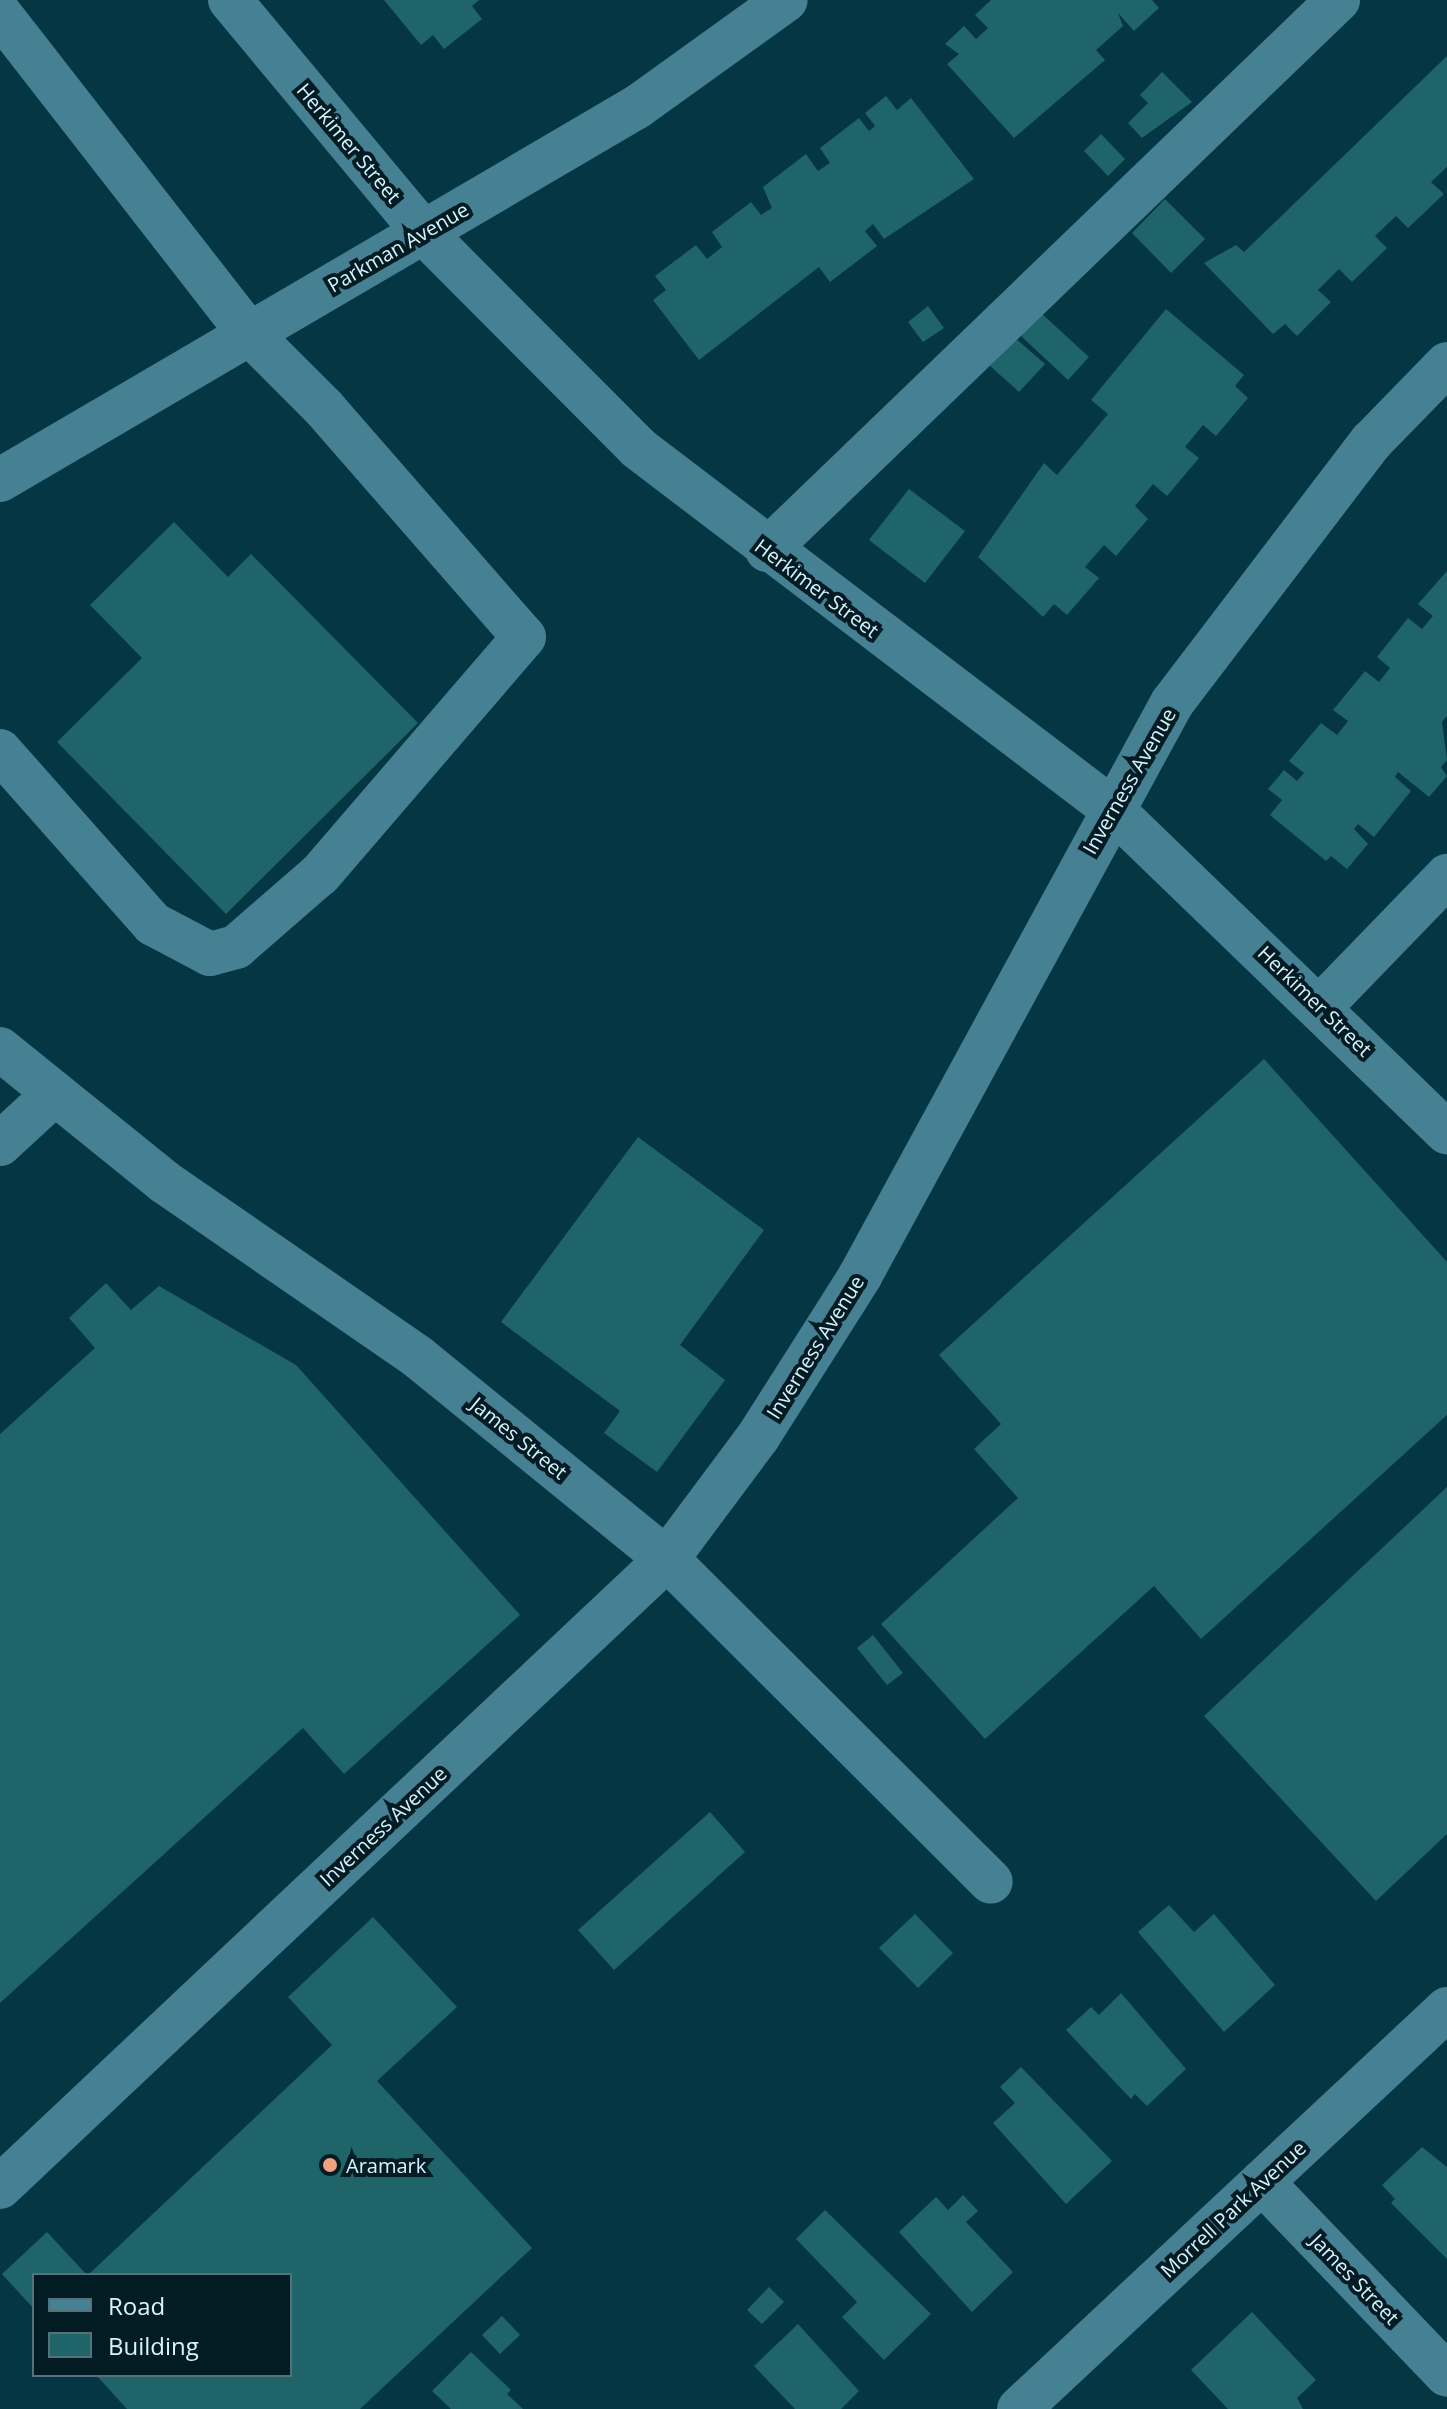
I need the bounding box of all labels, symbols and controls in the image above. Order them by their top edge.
street label: Herkimer Street [292,78,406,208]
street label: Parkman Avenue [323,197,473,297]
street label: Herkimer Street [750,534,884,642]
street label: Inverness Avenue [1077,704,1181,858]
street label: Herkimer Street [1253,941,1377,1061]
street label: Inverness Avenue [761,1271,869,1423]
street label: James Street [466,1392,572,1484]
street label: Inverness Avenue [315,1761,451,1891]
street label: Morrell Park Avenue [1156,2136,1310,2282]
place label: Aramark [346,2153,426,2177]
marker: Aramark [321,2156,339,2174]
street label: James Street [1306,2229,1404,2329]
legend [32,2273,292,2377]
text: Road [108,2289,165,2322]
text: Building [108,2329,199,2362]

